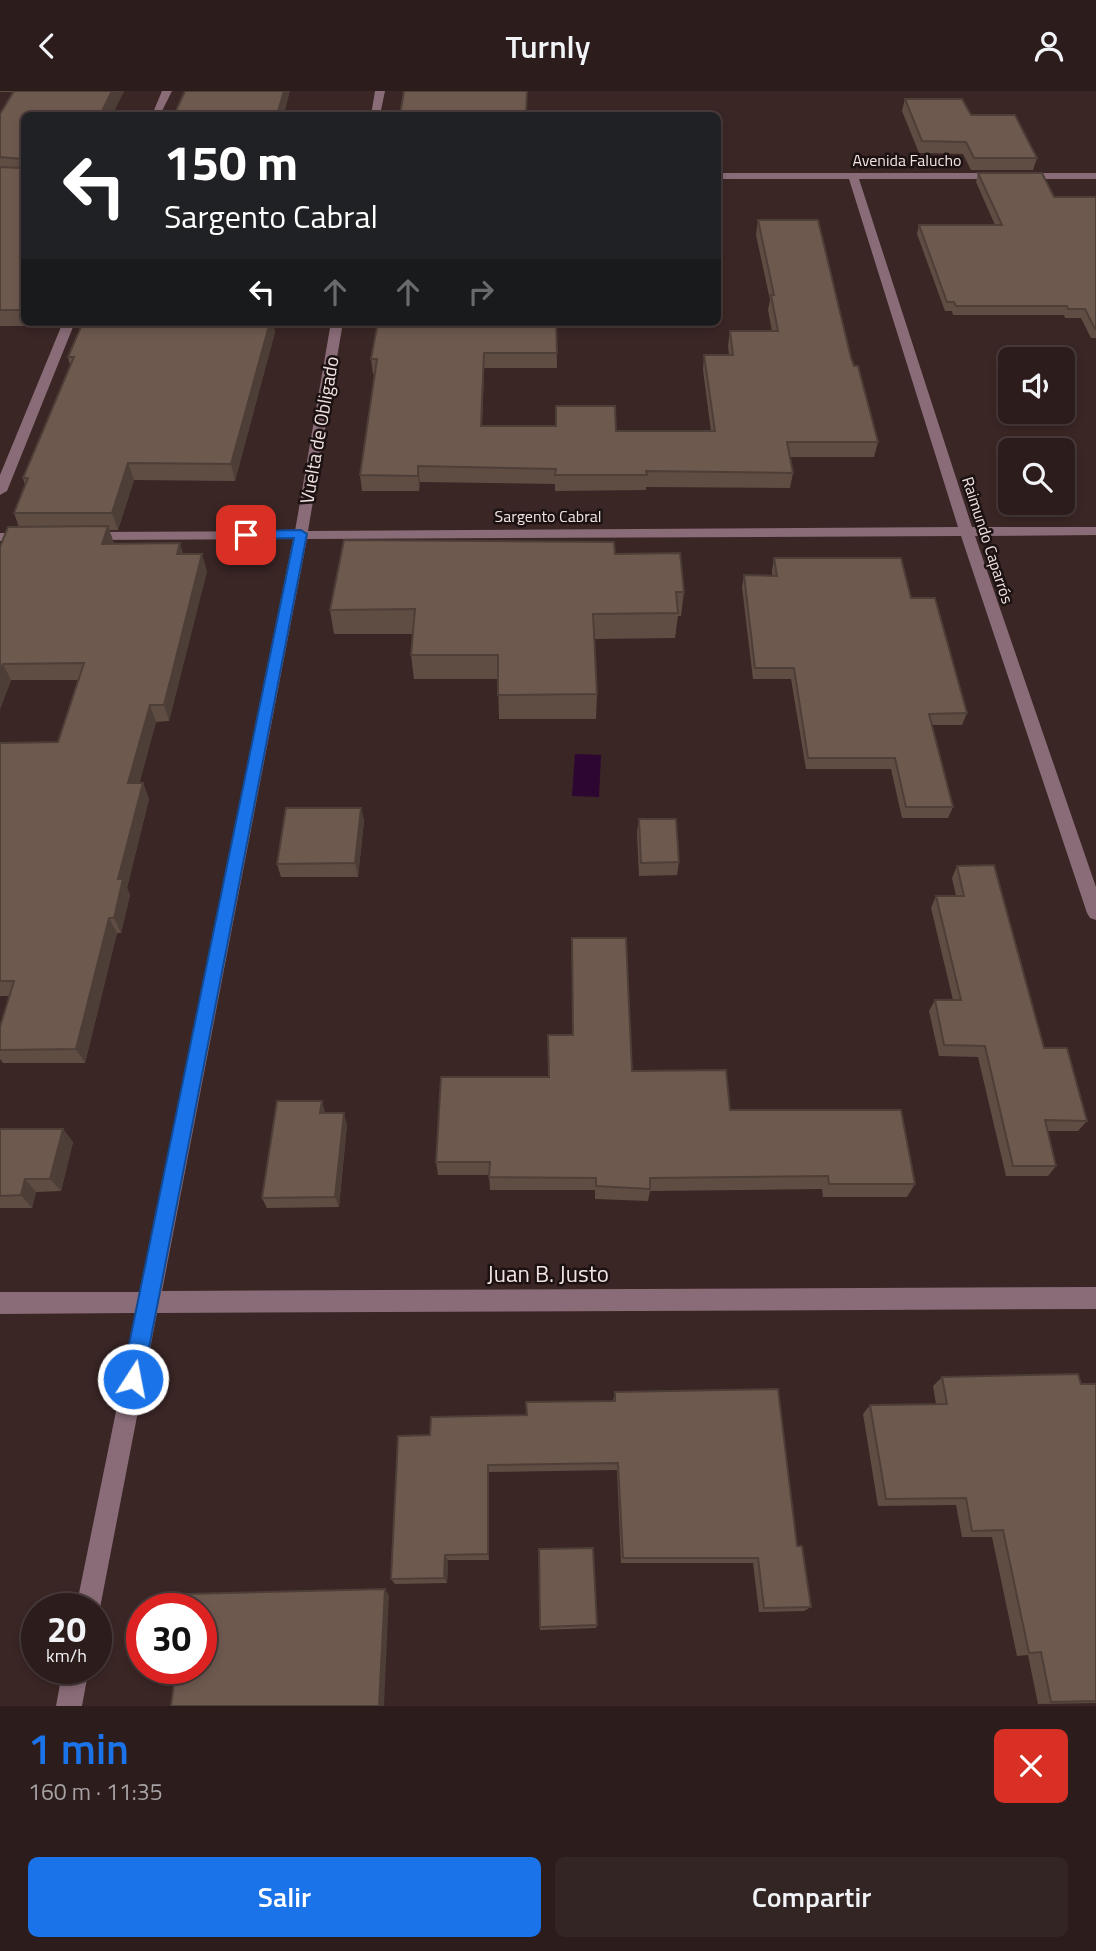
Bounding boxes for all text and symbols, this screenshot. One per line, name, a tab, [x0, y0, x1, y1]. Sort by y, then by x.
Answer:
text: Turnly	[506, 22, 590, 70]
icon: back	[28, 27, 66, 65]
icon: person	[1030, 27, 1068, 65]
text: 150 m	[164, 124, 298, 199]
icon: left	[49, 140, 140, 231]
street label: Avenida Falucho	[852, 148, 962, 172]
text: Sargento Cabral	[164, 192, 378, 240]
icon: left	[243, 273, 281, 311]
icon: ahead	[316, 273, 354, 311]
icon: ahead	[389, 273, 427, 311]
icon: right	[462, 273, 500, 311]
map controls	[998, 347, 1075, 515]
button: sound	[998, 347, 1075, 424]
street label: Vuelta de Obligado	[291, 354, 346, 506]
button: search	[998, 438, 1075, 515]
street label: Raimundo Caparrós	[956, 473, 1020, 607]
street label: Sargento Cabral	[495, 504, 601, 528]
pin	[216, 505, 276, 565]
icon: arrive	[227, 516, 265, 554]
street label: Juan B. Justo	[487, 1256, 609, 1291]
position arrow	[96, 1342, 170, 1416]
speed limit sign: 30	[126, 1593, 217, 1684]
text: 20	[47, 1602, 86, 1656]
text: km/h	[46, 1642, 87, 1669]
text: 1 min	[28, 1716, 129, 1780]
button: close	[994, 1729, 1068, 1803]
text: 160 m · 11:35	[28, 1774, 163, 1809]
button: Salir	[28, 1857, 541, 1937]
button: Compartir	[555, 1857, 1068, 1937]

